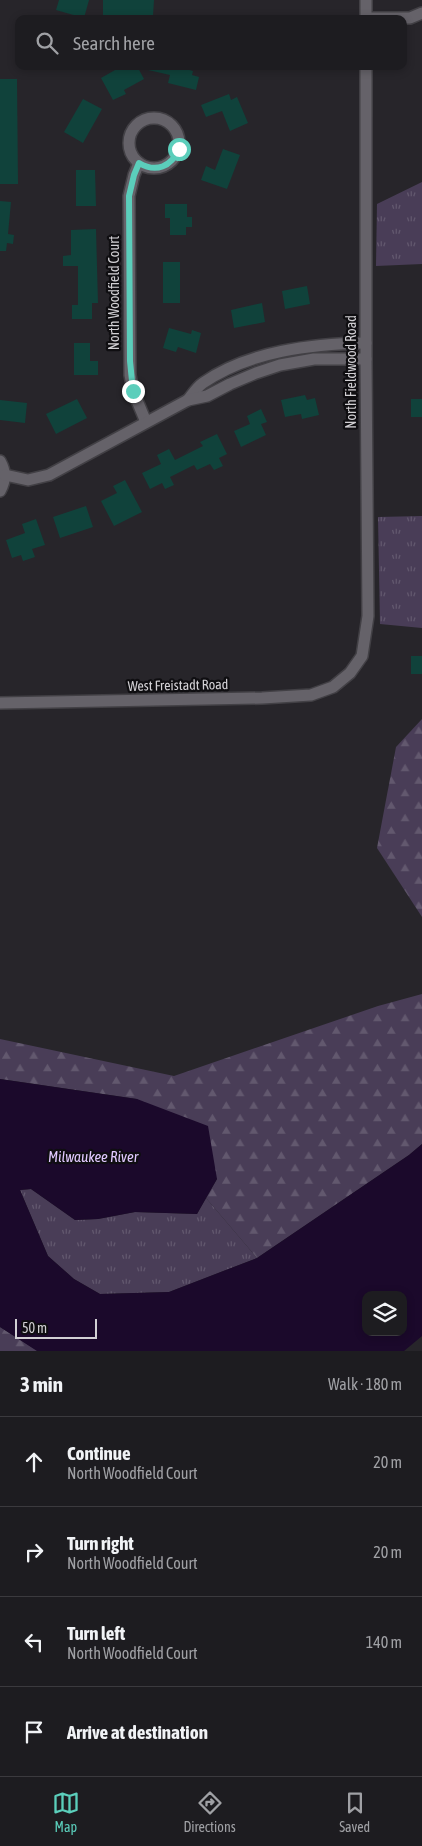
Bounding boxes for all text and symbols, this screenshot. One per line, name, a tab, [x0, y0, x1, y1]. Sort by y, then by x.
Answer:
search box	[15, 15, 407, 70]
icon: search	[33, 29, 61, 57]
text: Search here	[73, 32, 155, 54]
route start	[168, 138, 191, 161]
street label: North Woodfield Court	[106, 236, 122, 350]
street label: North Fieldwood Road	[343, 315, 359, 429]
route end	[122, 380, 145, 403]
street label: West Freistadt Road	[127, 676, 229, 694]
water label: Milwaukee River	[48, 1148, 139, 1165]
map controls	[362, 1291, 407, 1336]
button: layers	[362, 1291, 407, 1336]
scale bar	[15, 1316, 98, 1339]
text: 50 m	[22, 1320, 47, 1336]
text: 3 min	[20, 1372, 63, 1396]
text: Walk · 180 m	[328, 1375, 402, 1393]
text: Continue	[67, 1442, 131, 1464]
icon: ahead	[20, 1448, 48, 1476]
text: 20 m	[373, 1453, 402, 1471]
text: North Woodfield Court	[67, 1464, 198, 1482]
text: Turn right	[67, 1532, 134, 1554]
icon: right	[20, 1538, 48, 1566]
text: 20 m	[373, 1543, 402, 1561]
text: North Woodfield Court	[67, 1554, 198, 1572]
text: Turn left	[67, 1622, 125, 1644]
icon: left	[20, 1628, 48, 1656]
text: 140 m	[366, 1633, 402, 1651]
text: North Woodfield Court	[67, 1644, 198, 1662]
icon: arrive	[20, 1718, 48, 1746]
text: Arrive at destination	[67, 1721, 208, 1743]
tab: Map	[52, 1789, 80, 1835]
tab: Directions	[183, 1789, 236, 1835]
tab: Saved	[339, 1789, 370, 1835]

